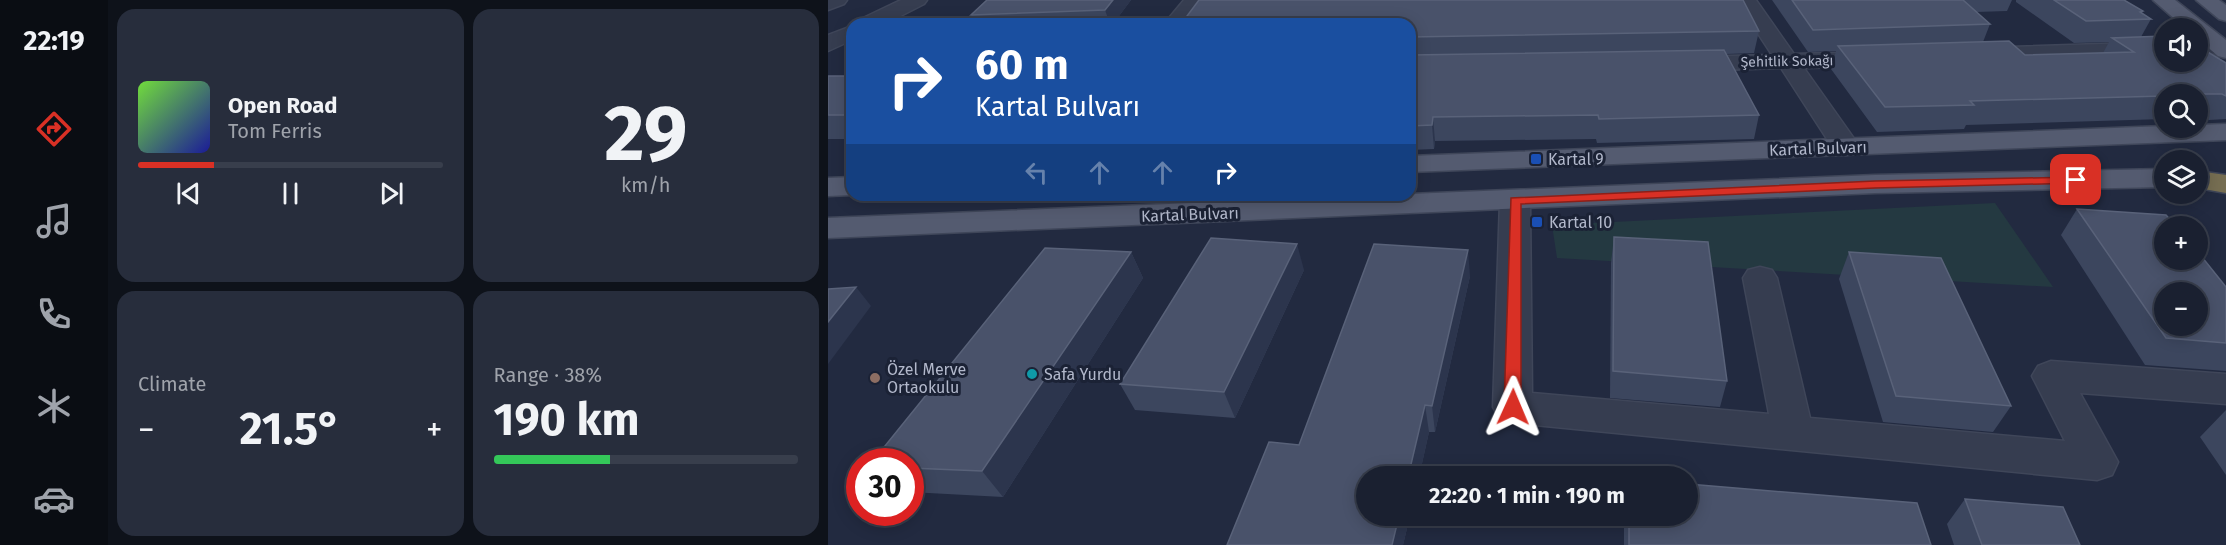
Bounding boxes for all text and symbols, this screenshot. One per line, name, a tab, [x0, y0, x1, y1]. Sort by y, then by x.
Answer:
map controls	[2154, 18, 2208, 336]
button: sound	[2154, 18, 2208, 72]
text: 22:19	[23, 25, 85, 57]
text: 60 m	[975, 40, 1069, 90]
icon: right	[876, 42, 954, 120]
street label: Şehitlik Sokağı	[1741, 52, 1834, 71]
button: search	[2154, 84, 2208, 138]
text: 29	[604, 87, 687, 181]
text: Kartal Bulvarı	[975, 91, 1140, 123]
text: Open Road	[228, 92, 338, 119]
icon: directions	[33, 108, 75, 150]
text: Tom Ferris	[228, 119, 322, 143]
street label: Kartal Bulvarı	[1769, 137, 1867, 160]
place label: Kartal 9	[1548, 150, 1604, 169]
button: layers	[2154, 150, 2208, 204]
marker: Kartal 9	[1529, 152, 1543, 166]
pin	[2050, 154, 2101, 205]
icon: left	[1020, 156, 1053, 189]
icon: ahead	[1083, 156, 1116, 189]
icon: ahead	[1146, 156, 1179, 189]
icon: right	[1209, 156, 1242, 189]
icon: arrive	[2059, 163, 2092, 196]
text: km/h	[621, 173, 671, 197]
icon: previous	[172, 177, 205, 210]
icon: pause	[274, 177, 307, 210]
icon: next	[375, 177, 408, 210]
icon: music	[33, 200, 75, 242]
street label: Kartal Bulvarı	[1141, 203, 1239, 226]
place label: Kartal 10	[1549, 213, 1612, 232]
marker: Kartal 10	[1530, 215, 1544, 229]
button: +	[2154, 216, 2208, 270]
button: −	[2154, 282, 2208, 336]
icon: phone	[33, 293, 75, 335]
place label: Özel Merve Ortaokulu	[887, 360, 966, 397]
text: Range · 38%	[494, 363, 602, 387]
place label: Safa Yurdu	[1044, 365, 1121, 384]
marker: Safa Yurdu	[1025, 367, 1039, 381]
marker: Özel Merve Ortaokulu	[868, 371, 882, 385]
text: Climate	[138, 372, 206, 396]
position arrow	[1481, 375, 1545, 439]
icon: climate	[33, 385, 75, 427]
text: 190 km	[494, 393, 639, 447]
text: 21.5°	[240, 402, 341, 456]
text: −	[138, 410, 155, 450]
text: +	[426, 410, 443, 450]
speed limit sign: 30	[846, 448, 924, 526]
icon: car	[33, 478, 75, 520]
text: 22:20 · 1 min · 190 m	[1429, 482, 1625, 509]

